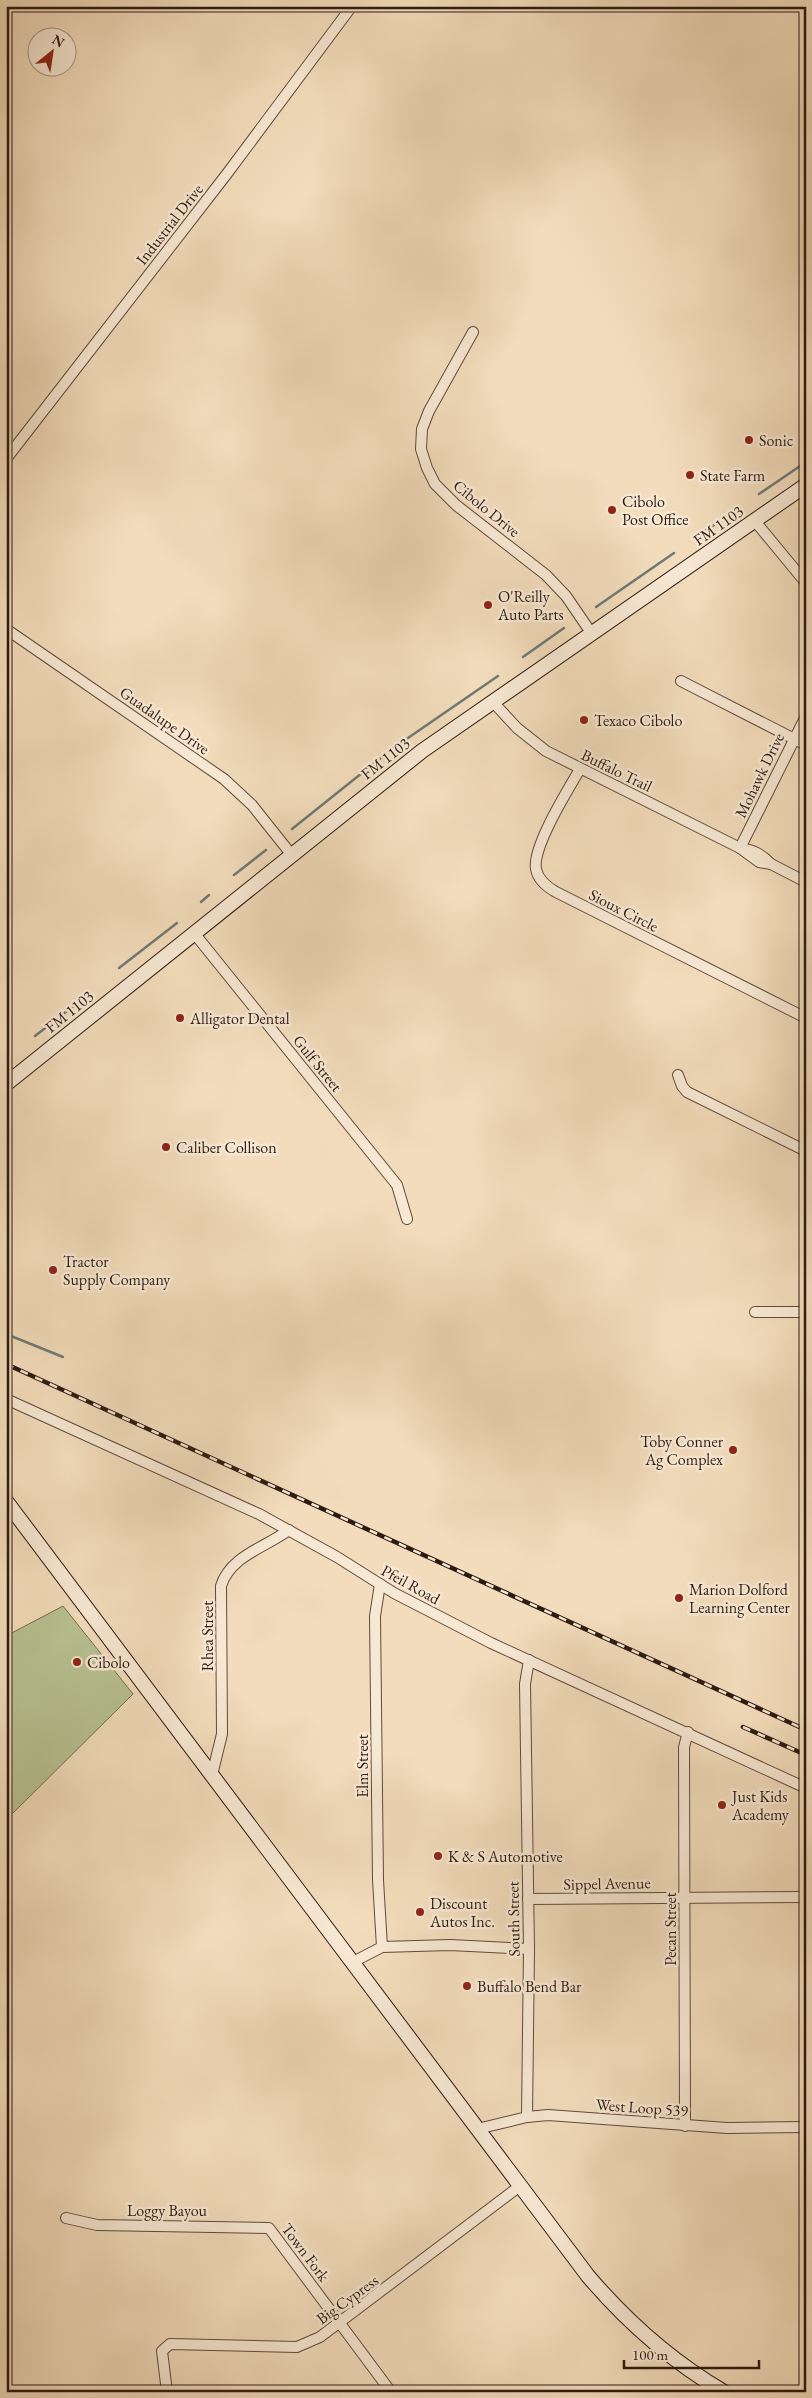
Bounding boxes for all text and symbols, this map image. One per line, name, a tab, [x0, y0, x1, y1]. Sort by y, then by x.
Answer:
north arrow	[28, 28, 78, 78]
text: N	[49, 30, 68, 52]
street label: Industrial Drive	[131, 179, 208, 269]
place label: Sonic	[759, 430, 793, 451]
marker: Sonic	[743, 434, 755, 446]
place label: State Farm	[700, 465, 766, 486]
marker: State Farm	[684, 469, 696, 481]
street label: Cibolo Drive	[449, 475, 525, 542]
place label: Cibolo Post Office	[622, 491, 688, 530]
street label: FM 1103	[689, 500, 748, 550]
marker: Cibolo Post Office	[606, 504, 618, 516]
place label: O'Reilly Auto Parts	[497, 586, 564, 625]
marker: O'Reilly Auto Parts	[482, 599, 494, 611]
street label: Guadalupe Drive	[116, 682, 214, 759]
place label: Texaco Cibolo	[594, 710, 682, 731]
marker: Texaco Cibolo	[578, 714, 590, 726]
street label: Mohawk Drive	[730, 729, 789, 821]
street label: FM 1103	[357, 733, 414, 784]
street label: Buffalo Trail	[578, 744, 656, 797]
street label: Sioux Circle	[586, 884, 662, 937]
street label: FM 1103	[41, 985, 98, 1037]
place label: Alligator Dental	[189, 1008, 290, 1029]
marker: Alligator Dental	[174, 1012, 186, 1024]
street label: Gulf Street	[288, 1031, 347, 1096]
place label: Caliber Collison	[176, 1137, 277, 1158]
marker: Caliber Collison	[160, 1141, 172, 1153]
place label: Tractor Supply Company	[63, 1251, 171, 1290]
marker: Tractor Supply Company	[47, 1264, 59, 1276]
place label: Toby Conner Ag Complex	[640, 1431, 724, 1470]
marker: Toby Conner Ag Complex	[727, 1444, 739, 1456]
street label: Pfeil Road	[378, 1560, 445, 1610]
place label: Marion Dolford Learning Center	[689, 1579, 791, 1618]
marker: Marion Dolford Learning Center	[673, 1592, 685, 1604]
street label: Rhea Street	[197, 1601, 218, 1671]
place label: Cibolo	[87, 1652, 130, 1673]
marker: Cibolo	[71, 1656, 83, 1668]
street label: Elm Street	[352, 1734, 373, 1798]
place label: Just Kids Academy	[730, 1786, 790, 1825]
marker: Just Kids Academy	[716, 1799, 728, 1811]
place label: K & S Automotive	[448, 1846, 563, 1867]
marker: K & S Automotive	[432, 1850, 444, 1862]
street label: Sippel Avenue	[563, 1872, 651, 1895]
street label: South Street	[502, 1881, 525, 1957]
street label: Pecan Street	[660, 1892, 681, 1966]
place label: Discount Autos Inc.	[429, 1893, 495, 1932]
marker: Discount Autos Inc.	[414, 1906, 426, 1918]
place label: Buffalo Bend Bar	[477, 1976, 582, 1997]
marker: Buffalo Bend Bar	[461, 1980, 473, 1992]
street label: West Loop 539	[595, 2094, 689, 2121]
street label: Loggy Bayou	[127, 2200, 208, 2221]
street label: Town Fork	[277, 2219, 335, 2286]
street label: Big Cypress	[312, 2270, 383, 2329]
scale bar	[624, 2338, 760, 2370]
text: 100 m	[632, 2345, 669, 2364]

